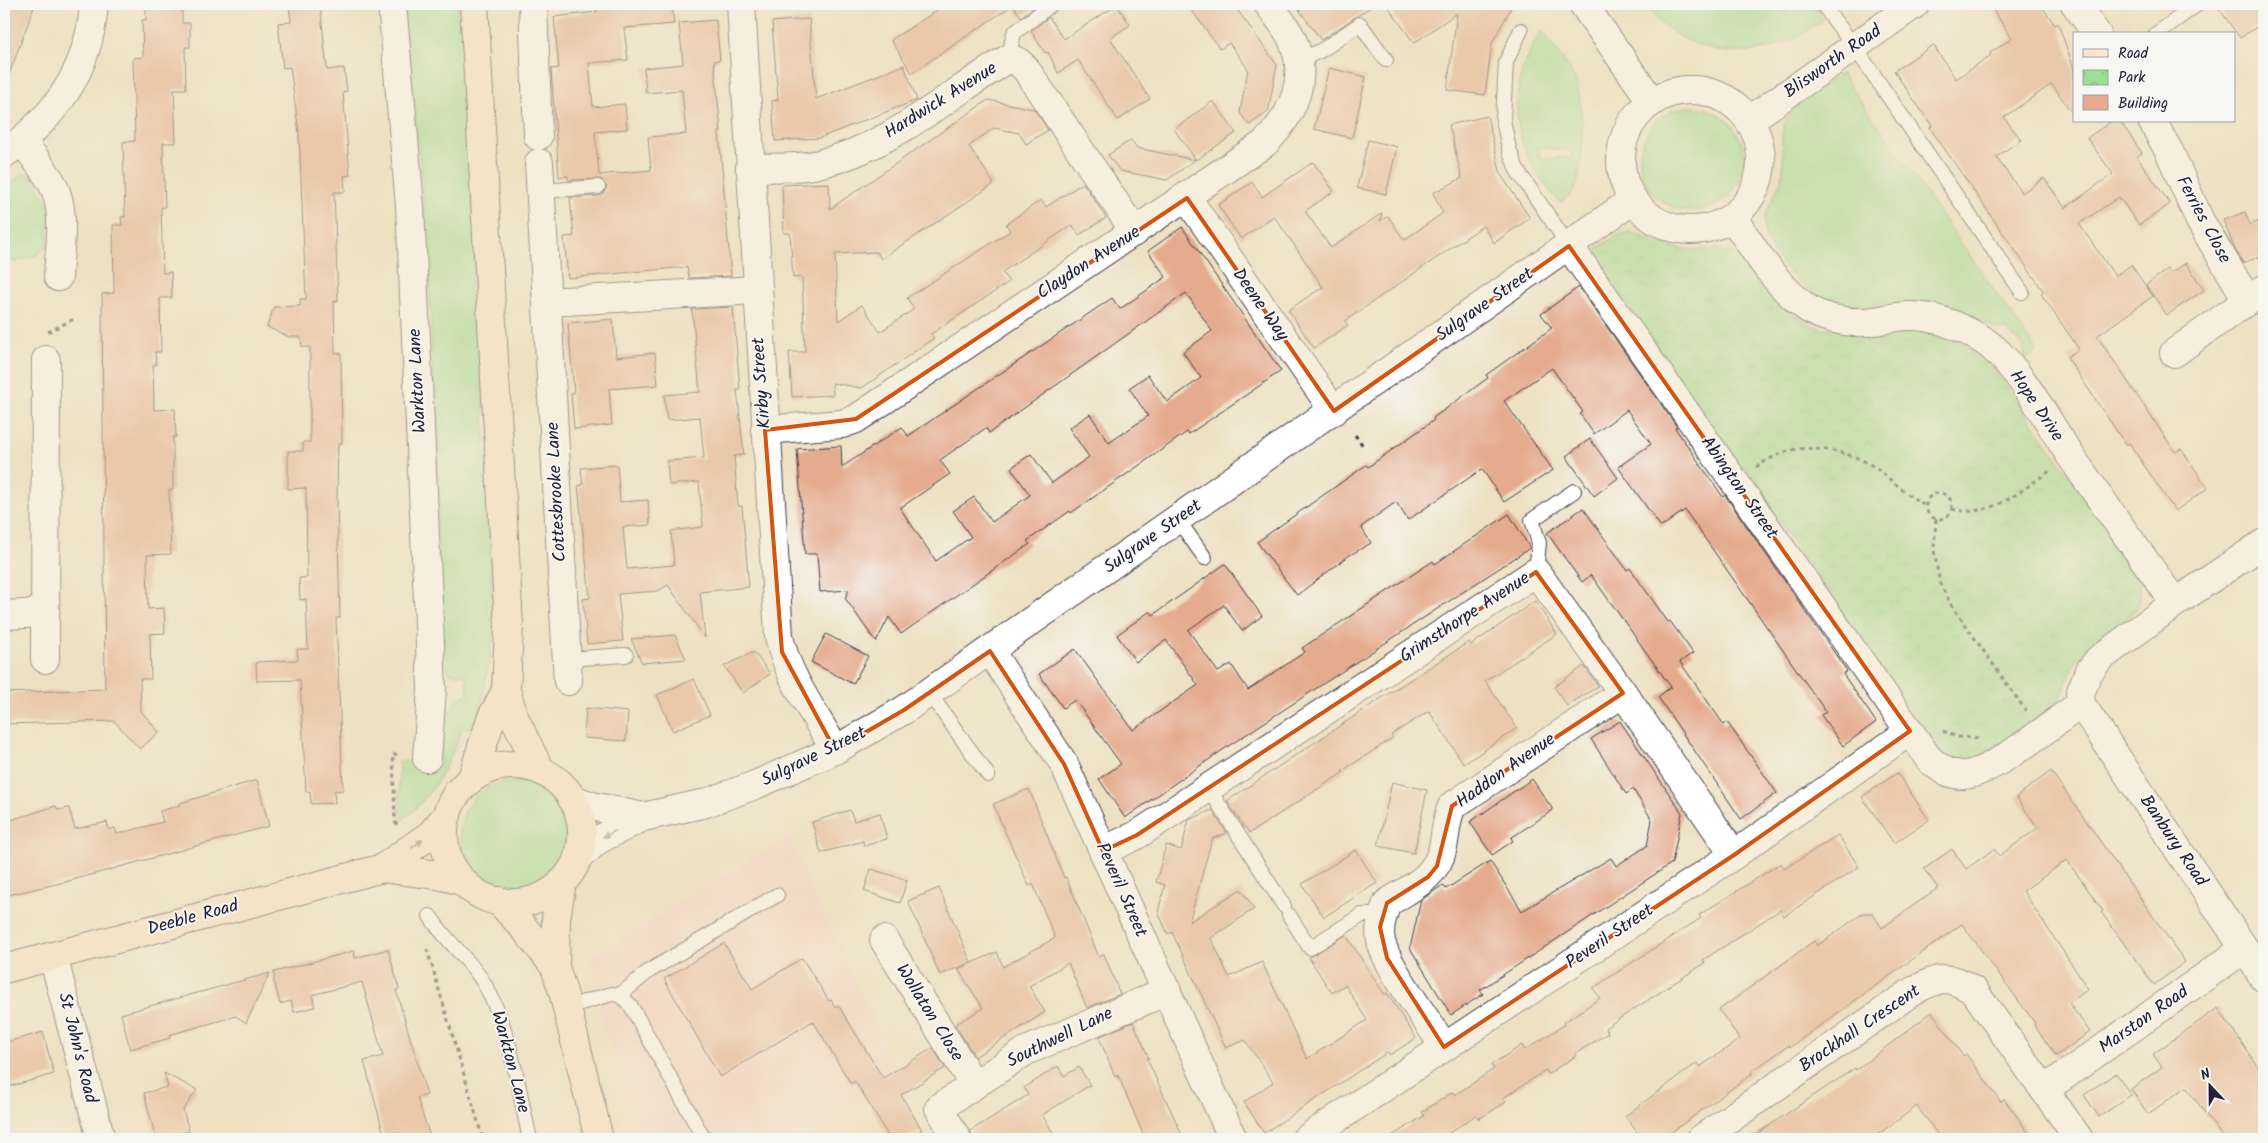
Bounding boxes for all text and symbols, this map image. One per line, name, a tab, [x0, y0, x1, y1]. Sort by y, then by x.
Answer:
street label: Blisworth Road	[1778, 17, 1889, 107]
legend	[2073, 32, 2236, 122]
text: Road	[2118, 42, 2149, 66]
street label: Hardwick Avenue	[879, 55, 1003, 147]
text: Park	[2118, 66, 2146, 90]
text: Building	[2118, 92, 2168, 116]
street label: Ferries Close	[2168, 171, 2238, 269]
street label: Claydon Avenue	[1031, 218, 1147, 308]
street label: Sulgrave Street	[1430, 260, 1541, 350]
street label: Deene Way	[1224, 262, 1296, 348]
street label: Warkton Lane	[401, 328, 435, 434]
street label: Kirby Street	[744, 335, 780, 430]
street label: Hope Drive	[2001, 364, 2071, 448]
street label: Cottesbrooke Lane	[539, 421, 575, 563]
street label: Abington Street	[1693, 430, 1786, 546]
street label: Sulgrave Street	[1098, 492, 1209, 582]
street label: Grimsthorpe Avenue	[1394, 565, 1536, 671]
street label: Sulgrave Street	[756, 718, 873, 795]
street label: Haddon Avenue	[1450, 726, 1562, 816]
street label: Banbury Road	[2132, 789, 2215, 894]
one-way arrow	[602, 830, 616, 838]
street label: Peveril Street	[1087, 838, 1155, 943]
one-way arrow	[410, 839, 424, 849]
street label: Deeble Road	[144, 892, 243, 944]
street label: Peveril Street	[1560, 896, 1661, 977]
street label: Wollaton Close	[887, 958, 971, 1068]
street label: Brockhall Crescent	[1793, 977, 1928, 1081]
street label: Marston Road	[2093, 978, 2196, 1062]
street label: St John's Road	[49, 990, 105, 1107]
street label: Southwell Lane	[1002, 1000, 1118, 1076]
street label: Warkton Lane	[482, 1008, 538, 1116]
north arrow	[2186, 1060, 2236, 1110]
text: N	[2197, 1063, 2214, 1087]

